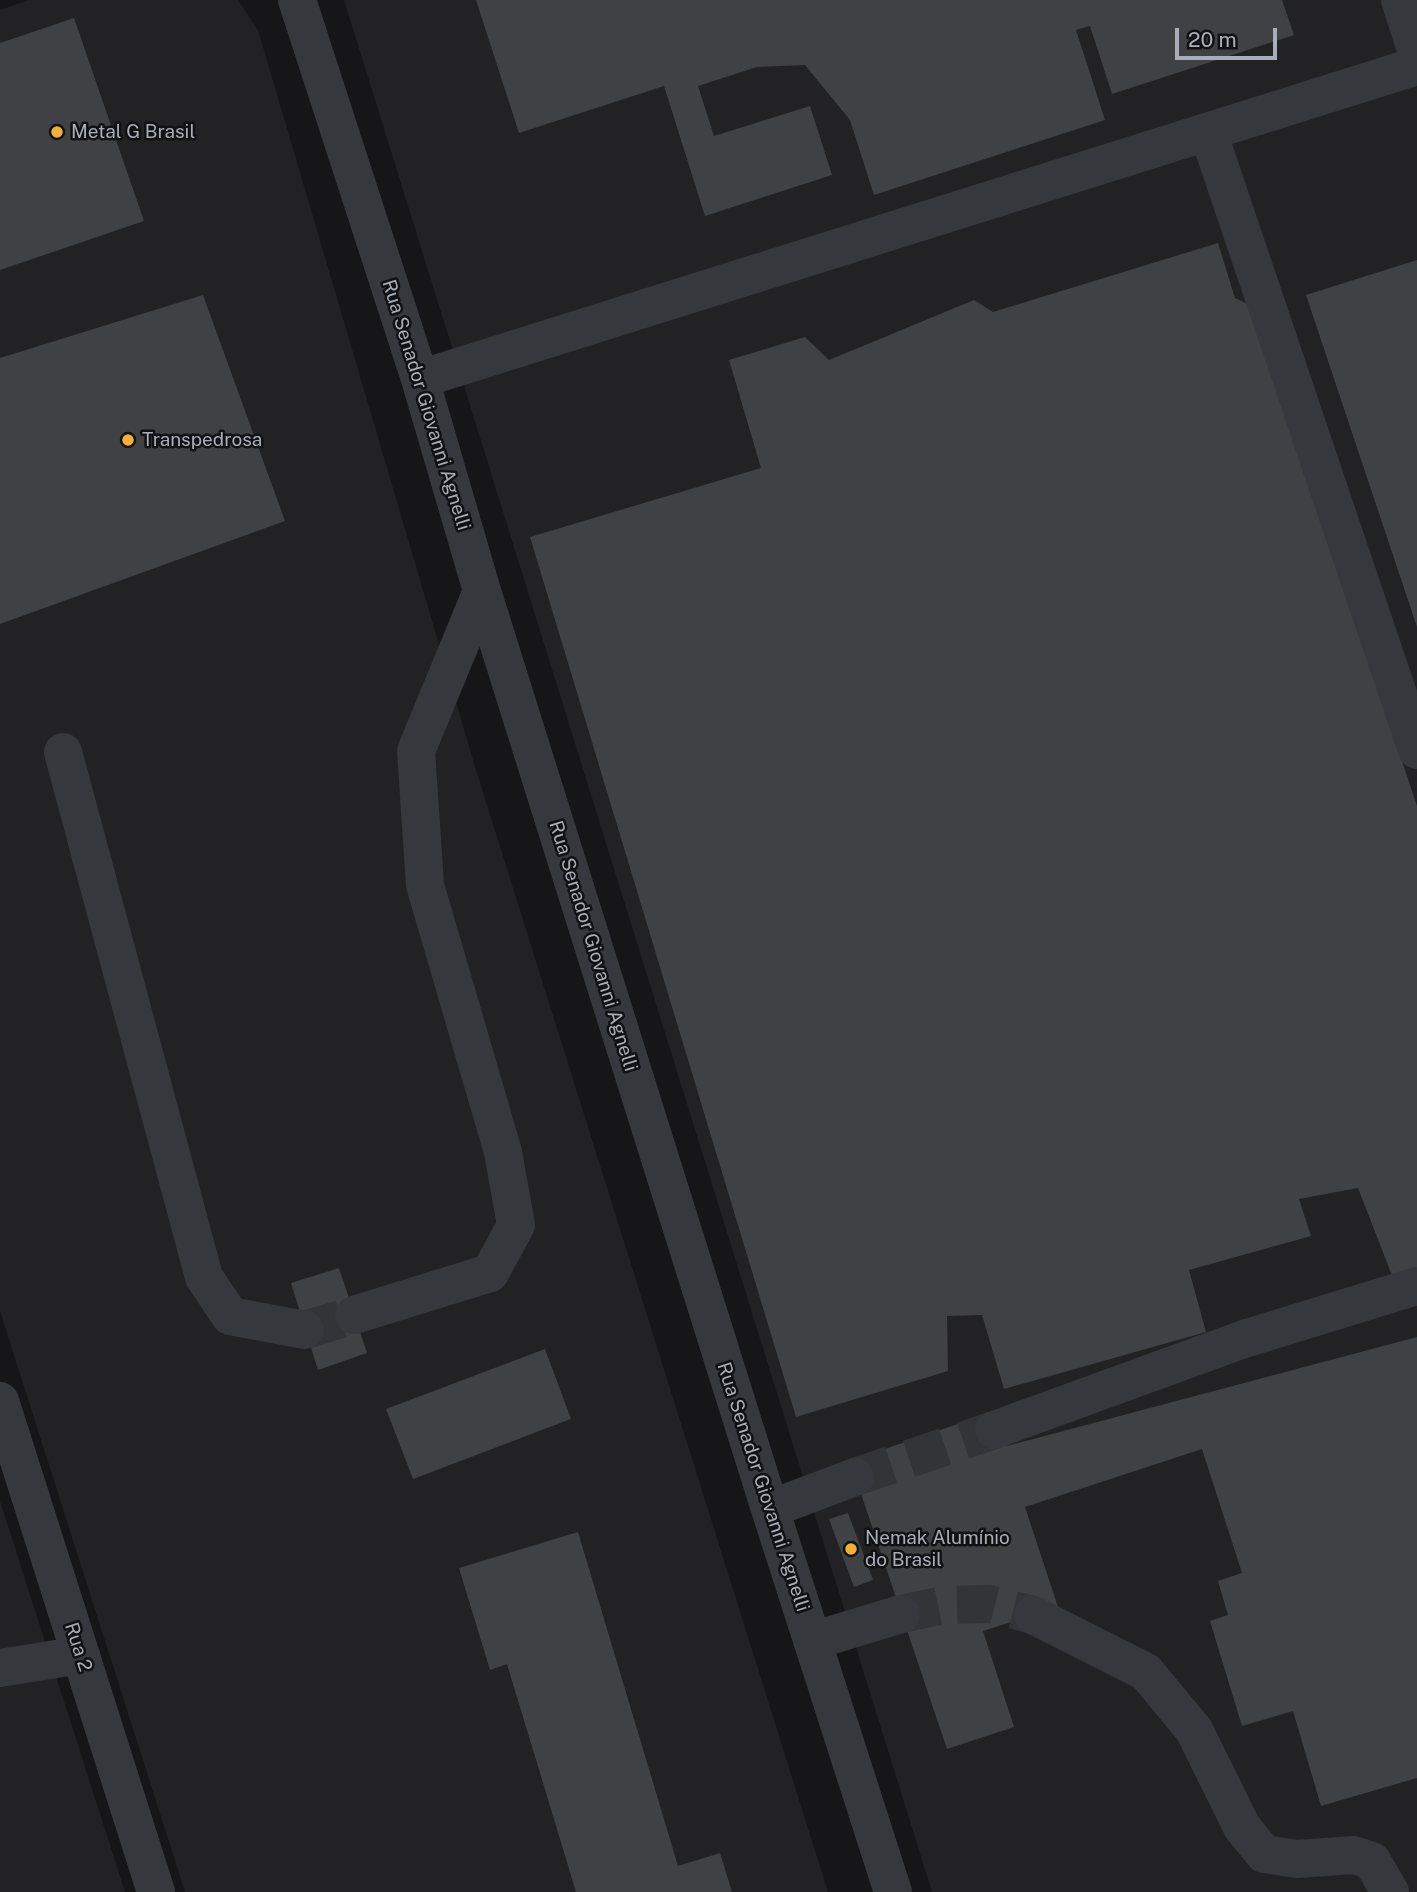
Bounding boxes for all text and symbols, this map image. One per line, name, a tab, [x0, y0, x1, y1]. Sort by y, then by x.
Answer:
scale bar	[1179, 14, 1280, 58]
text: 20 m	[1188, 27, 1237, 52]
place label: Metal G Brasil	[71, 121, 195, 143]
marker: Metal G Brasil	[49, 124, 65, 140]
street label: Rua Senador Giovanni Agnelli	[377, 277, 475, 533]
place label: Transpedrosa	[142, 429, 262, 451]
marker: Transpedrosa	[120, 432, 136, 448]
street label: Rua Senador Giovanni Agnelli	[544, 818, 642, 1074]
street label: Rua Senador Giovanni Agnelli	[712, 1359, 814, 1615]
place label: Nemak Alumínio do Brasil	[865, 1527, 1010, 1571]
marker: Nemak Alumínio do Brasil	[843, 1541, 859, 1557]
street label: Rua 2	[59, 1620, 97, 1674]

